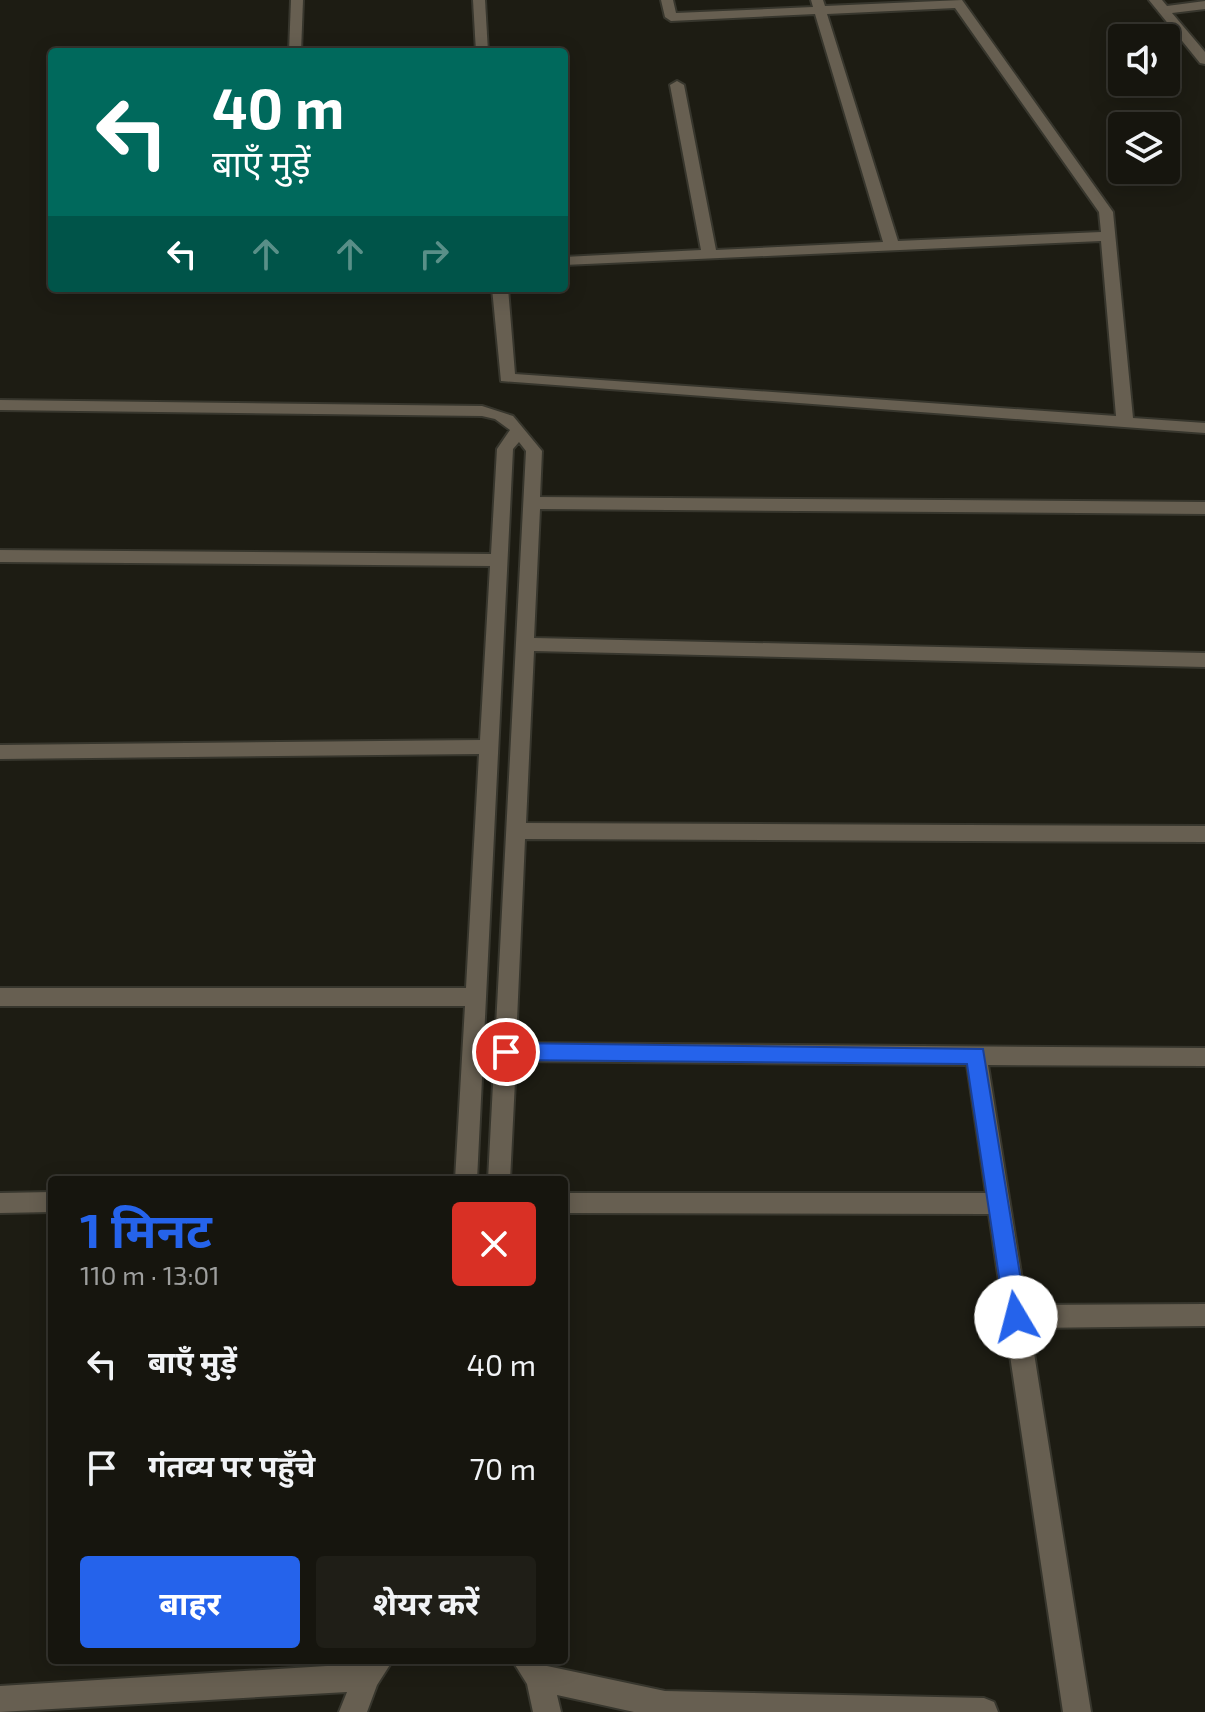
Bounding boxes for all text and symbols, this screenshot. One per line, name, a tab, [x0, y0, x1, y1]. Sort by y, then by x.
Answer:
map controls	[1108, 24, 1180, 184]
button: sound	[1108, 24, 1180, 96]
text: 40 m	[212, 73, 344, 140]
icon: left	[80, 80, 184, 184]
button: layers	[1108, 112, 1180, 184]
text: बाएँ मुड़ें	[212, 141, 311, 184]
icon: left	[160, 232, 204, 276]
icon: ahead	[244, 232, 288, 276]
icon: ahead	[328, 232, 372, 276]
icon: right	[412, 232, 456, 276]
pin	[472, 1018, 540, 1086]
icon: arrive	[484, 1030, 528, 1074]
text: 1 मिनट	[80, 1200, 212, 1258]
button: close	[452, 1202, 536, 1286]
text: 110 m · 13:01	[80, 1259, 220, 1290]
position arrow	[974, 1275, 1058, 1359]
icon: left	[80, 1342, 124, 1386]
text: बाएँ मुड़ें	[148, 1343, 237, 1379]
text: 40 m	[466, 1346, 536, 1382]
icon: arrive	[80, 1446, 124, 1490]
text: गंतव्य पर पहुँचे	[148, 1447, 315, 1483]
text: 70 m	[470, 1450, 536, 1486]
button: बाहर	[80, 1556, 300, 1648]
button: शेयर करें	[316, 1556, 536, 1648]

